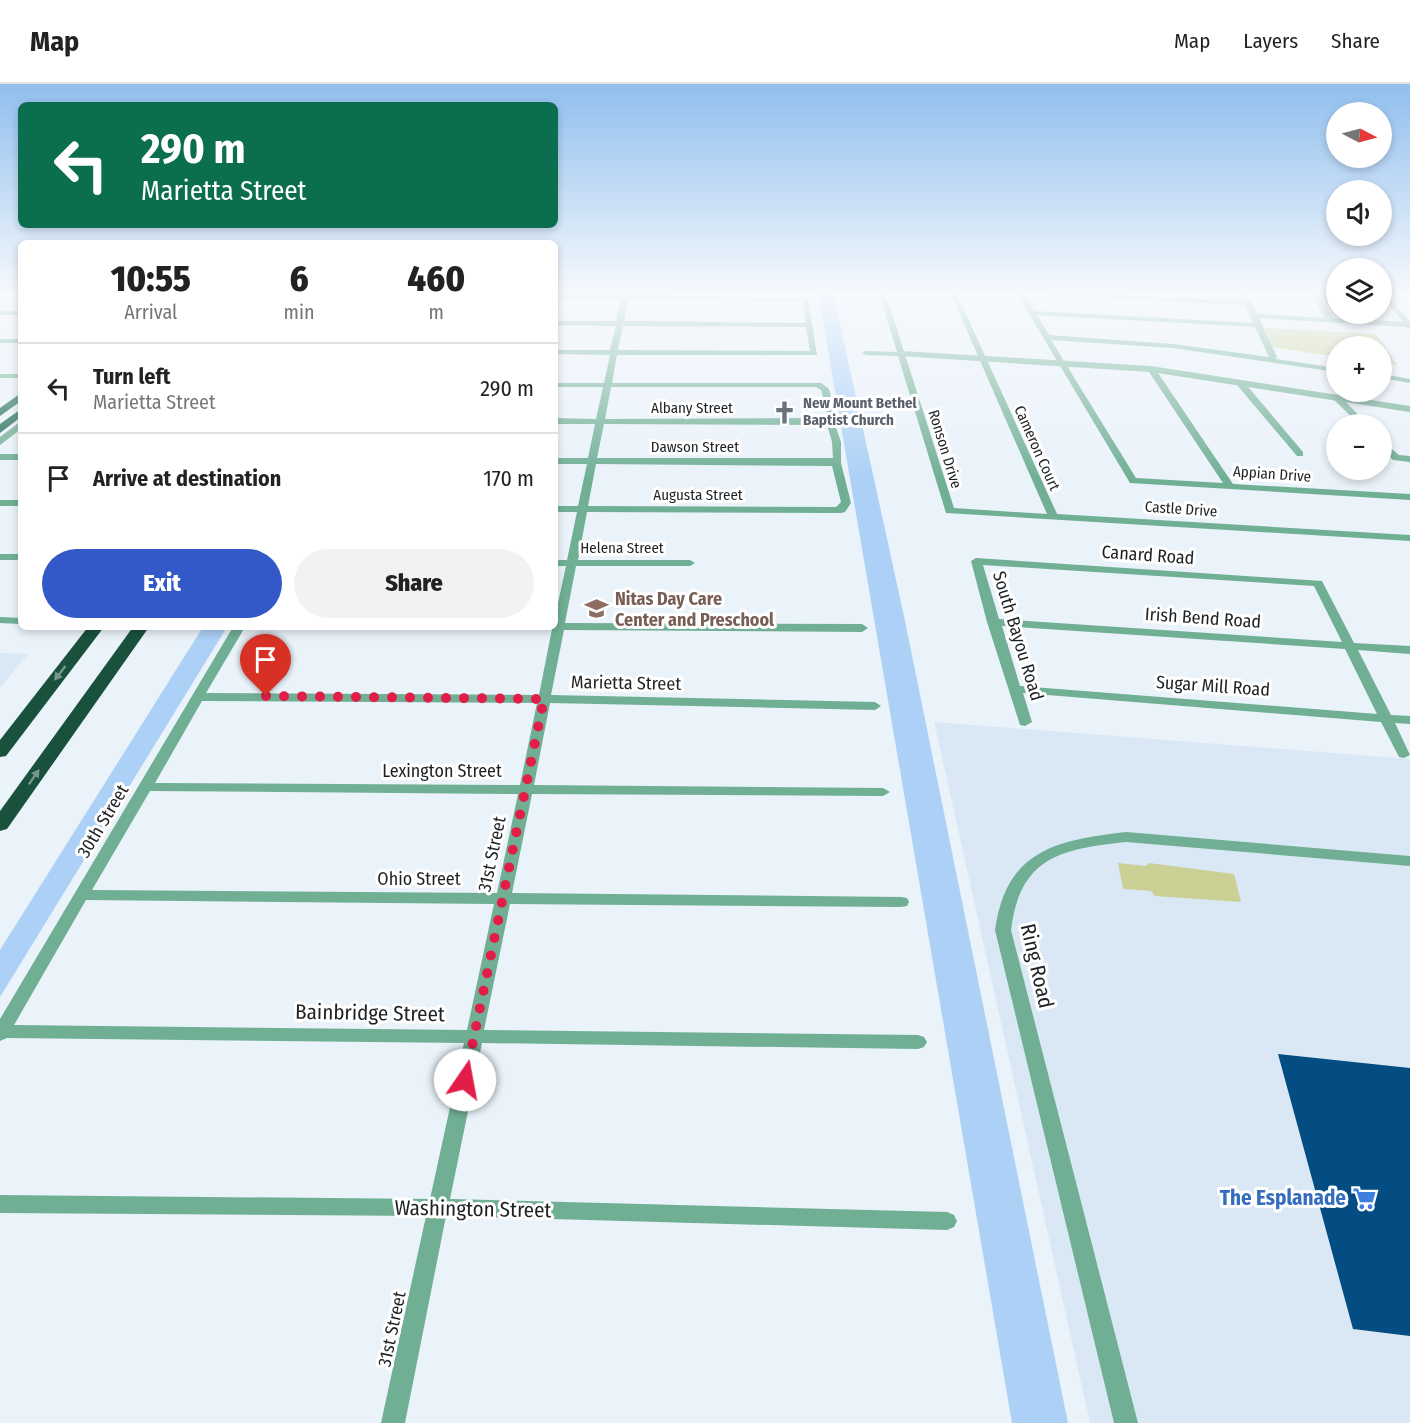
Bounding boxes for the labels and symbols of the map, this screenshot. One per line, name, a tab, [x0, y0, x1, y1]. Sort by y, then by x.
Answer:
north arrow	[1326, 102, 1392, 168]
place label: New Mount Bethel Baptist Church	[803, 394, 918, 429]
street label: Albany Street	[651, 399, 733, 417]
church icon: New Mount Bethel Baptist Church	[772, 399, 798, 425]
street label: Cameron Court	[1010, 403, 1064, 493]
street label: Ronson Drive	[925, 408, 965, 490]
street label: Dawson Street	[651, 438, 739, 456]
street label: Appian Drive	[1232, 462, 1312, 486]
street label: Augusta Street	[653, 486, 743, 504]
street label: Castle Drive	[1144, 497, 1218, 521]
street label: Helena Street	[580, 539, 664, 557]
street label: Canard Road	[1101, 541, 1195, 569]
street label: South Bayou Road	[988, 569, 1048, 703]
place label: Nitas Day Care Center and Preschool	[615, 588, 774, 631]
school or university icon: Nitas Day Care Center and Preschool	[584, 596, 610, 622]
street label: Irish Bend Road	[1144, 603, 1262, 633]
pin	[240, 634, 291, 696]
one-way arrow	[55, 666, 67, 681]
street label: Marietta Street	[571, 671, 681, 695]
street label: Sugar Mill Road	[1155, 671, 1271, 701]
street label: Lexington Street	[382, 760, 502, 782]
one-way arrow	[28, 770, 40, 786]
street label: 30th Street	[73, 780, 133, 862]
street label: 31st Street	[473, 814, 511, 894]
street label: Ohio Street	[377, 868, 461, 890]
street label: Ring Road	[1015, 921, 1059, 1011]
street label: Bainbridge Street	[295, 999, 445, 1027]
position arrow	[433, 1048, 497, 1112]
place label: The Esplanade	[1220, 1185, 1346, 1211]
supermarket icon: The Esplanade	[1351, 1185, 1377, 1211]
street label: Washington Street	[394, 1195, 552, 1223]
street label: 31st Street	[373, 1289, 411, 1369]

